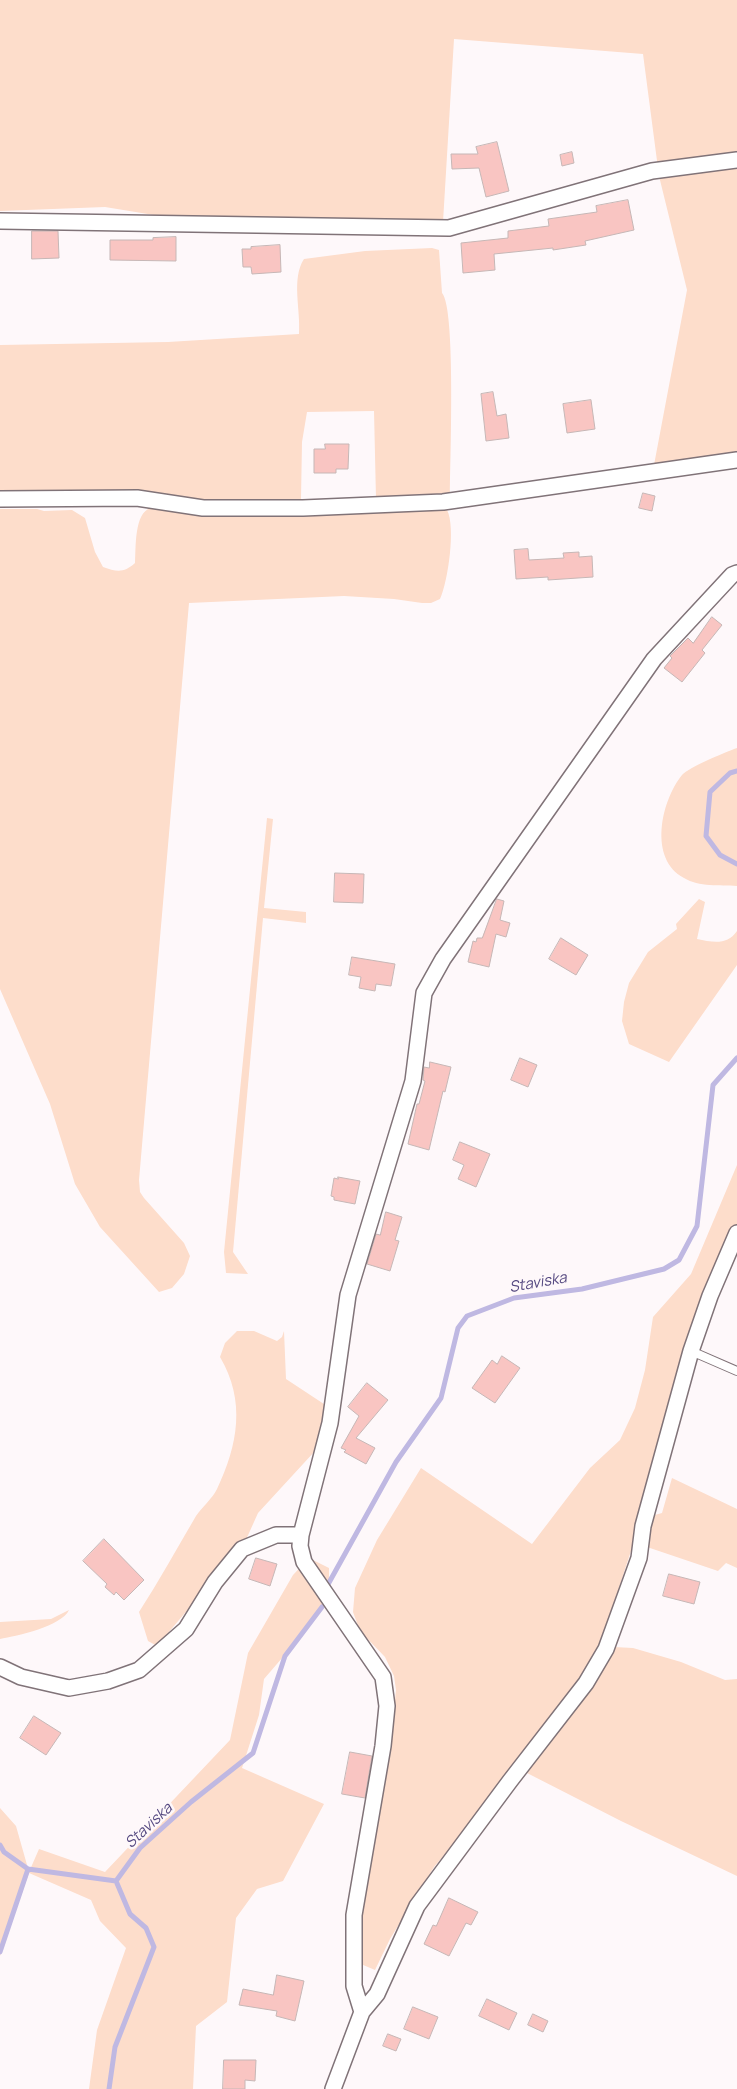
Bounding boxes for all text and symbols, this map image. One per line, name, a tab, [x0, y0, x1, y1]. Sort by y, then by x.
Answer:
water label: Staviska	[508, 1269, 568, 1297]
water label: Staviska	[122, 1800, 176, 1852]

